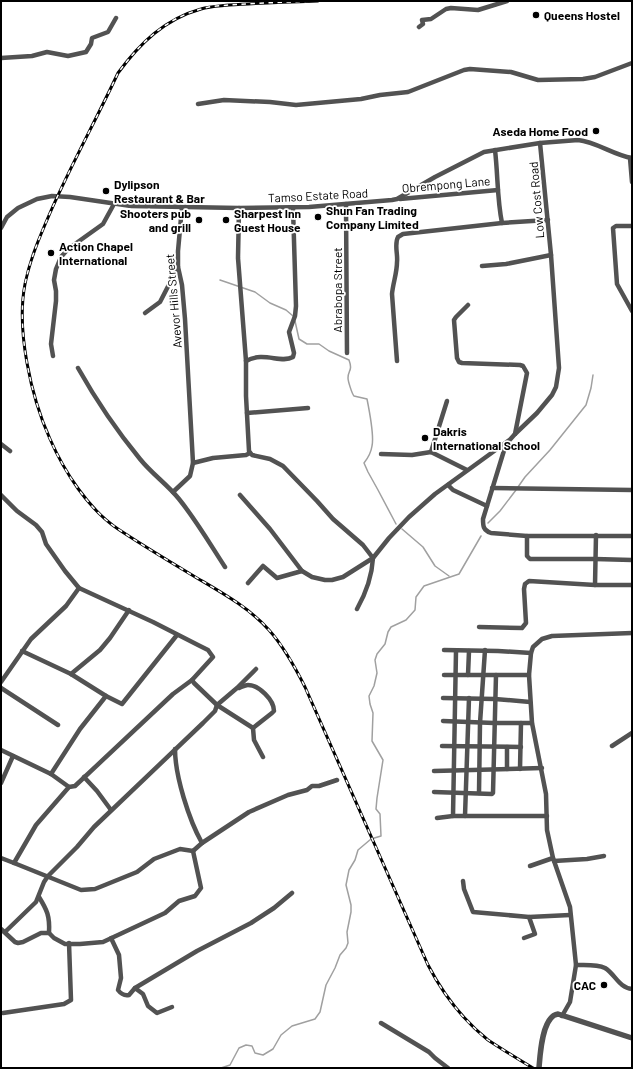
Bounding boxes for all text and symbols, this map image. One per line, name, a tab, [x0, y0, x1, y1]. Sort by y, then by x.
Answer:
place label: Queens Hostel	[544, 8, 620, 22]
marker: Queens Hostel	[531, 10, 541, 20]
place label: Aseda Home Food	[493, 124, 588, 138]
marker: Aseda Home Food	[591, 126, 601, 136]
street label: Low Cost Road	[526, 161, 546, 239]
street label: Obrempong Lane	[401, 173, 491, 195]
place label: Dylipson Restaurant & Bar	[114, 177, 205, 205]
street label: Tamso Estate Road	[267, 185, 369, 205]
marker: Dylipson Restaurant & Bar	[101, 186, 111, 196]
place label: Shun Fan Trading Company Limited	[326, 203, 419, 231]
place label: Shooters pub and grill	[120, 206, 191, 234]
place label: Sharpest Inn Guest House	[234, 206, 301, 234]
marker: Shun Fan Trading Company Limited	[313, 212, 323, 222]
marker: Shooters pub and grill	[194, 215, 204, 225]
marker: Sharpest Inn Guest House	[221, 215, 231, 225]
place label: Action Chapel International	[59, 239, 133, 267]
street label: Abrabopa Street	[330, 247, 344, 333]
marker: Action Chapel International	[46, 248, 56, 258]
street label: Avevor Hills Street	[162, 253, 184, 349]
place label: Dakris International School	[433, 424, 540, 452]
marker: Dakris International School	[420, 433, 430, 443]
place label: CAC	[574, 978, 596, 992]
marker: CAC	[599, 980, 609, 990]

